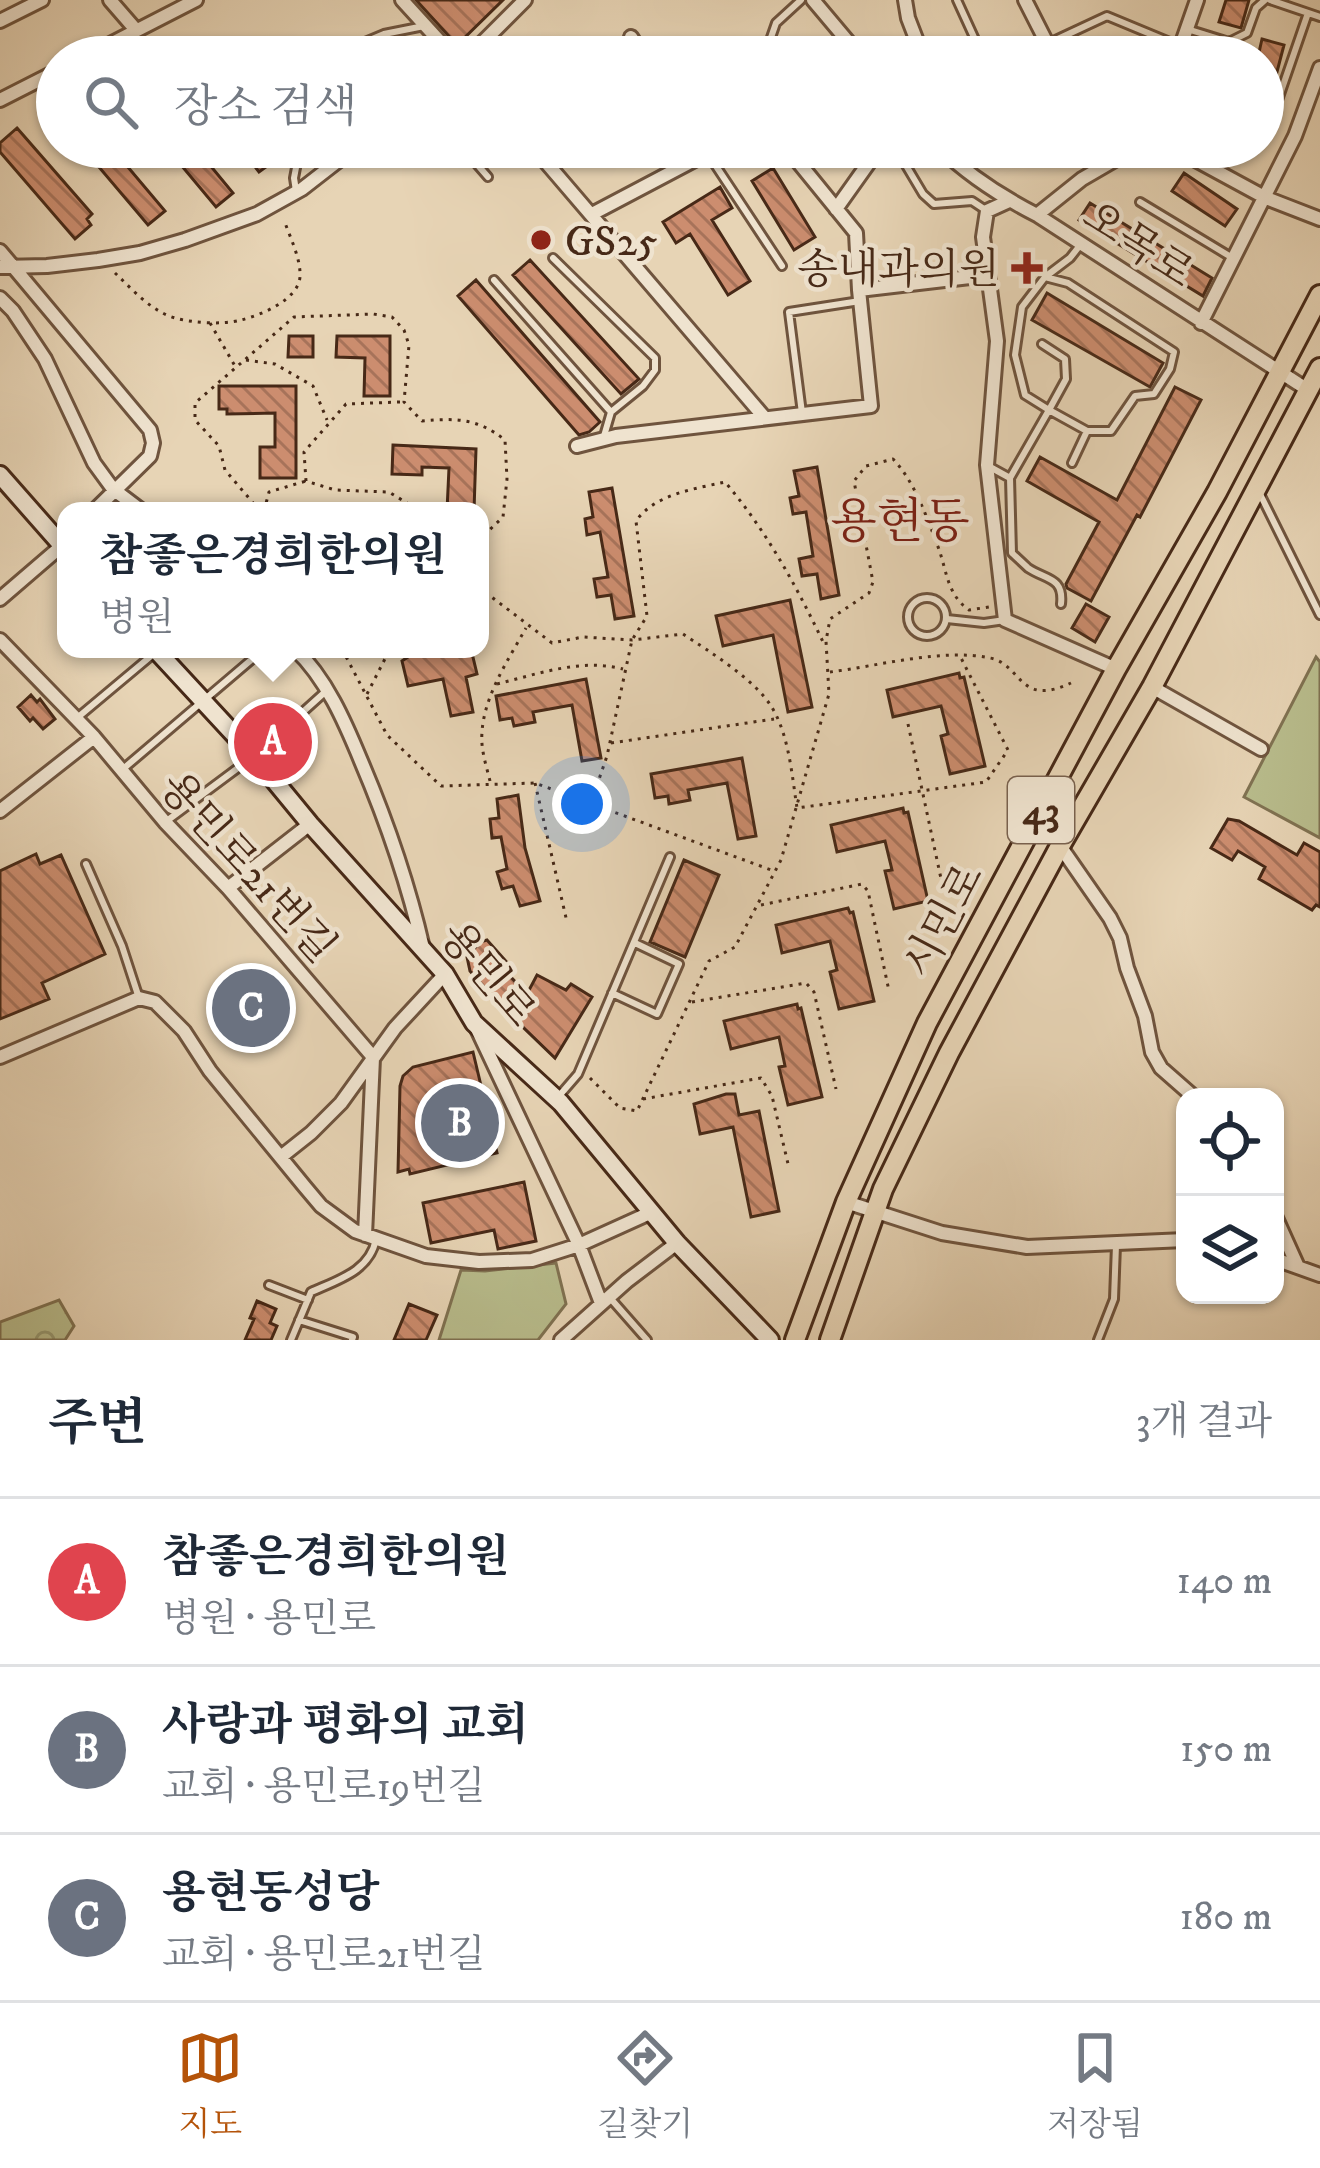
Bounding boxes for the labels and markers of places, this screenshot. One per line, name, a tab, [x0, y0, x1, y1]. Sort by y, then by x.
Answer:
place label: GS25	[565, 217, 658, 269]
marker: GS25	[528, 227, 554, 253]
place label: 송내과의원	[797, 245, 1000, 297]
marker: 송내과의원	[1011, 252, 1043, 284]
pin: A	[234, 697, 312, 787]
pin: C	[212, 963, 290, 1053]
pin: B	[421, 1078, 499, 1168]

